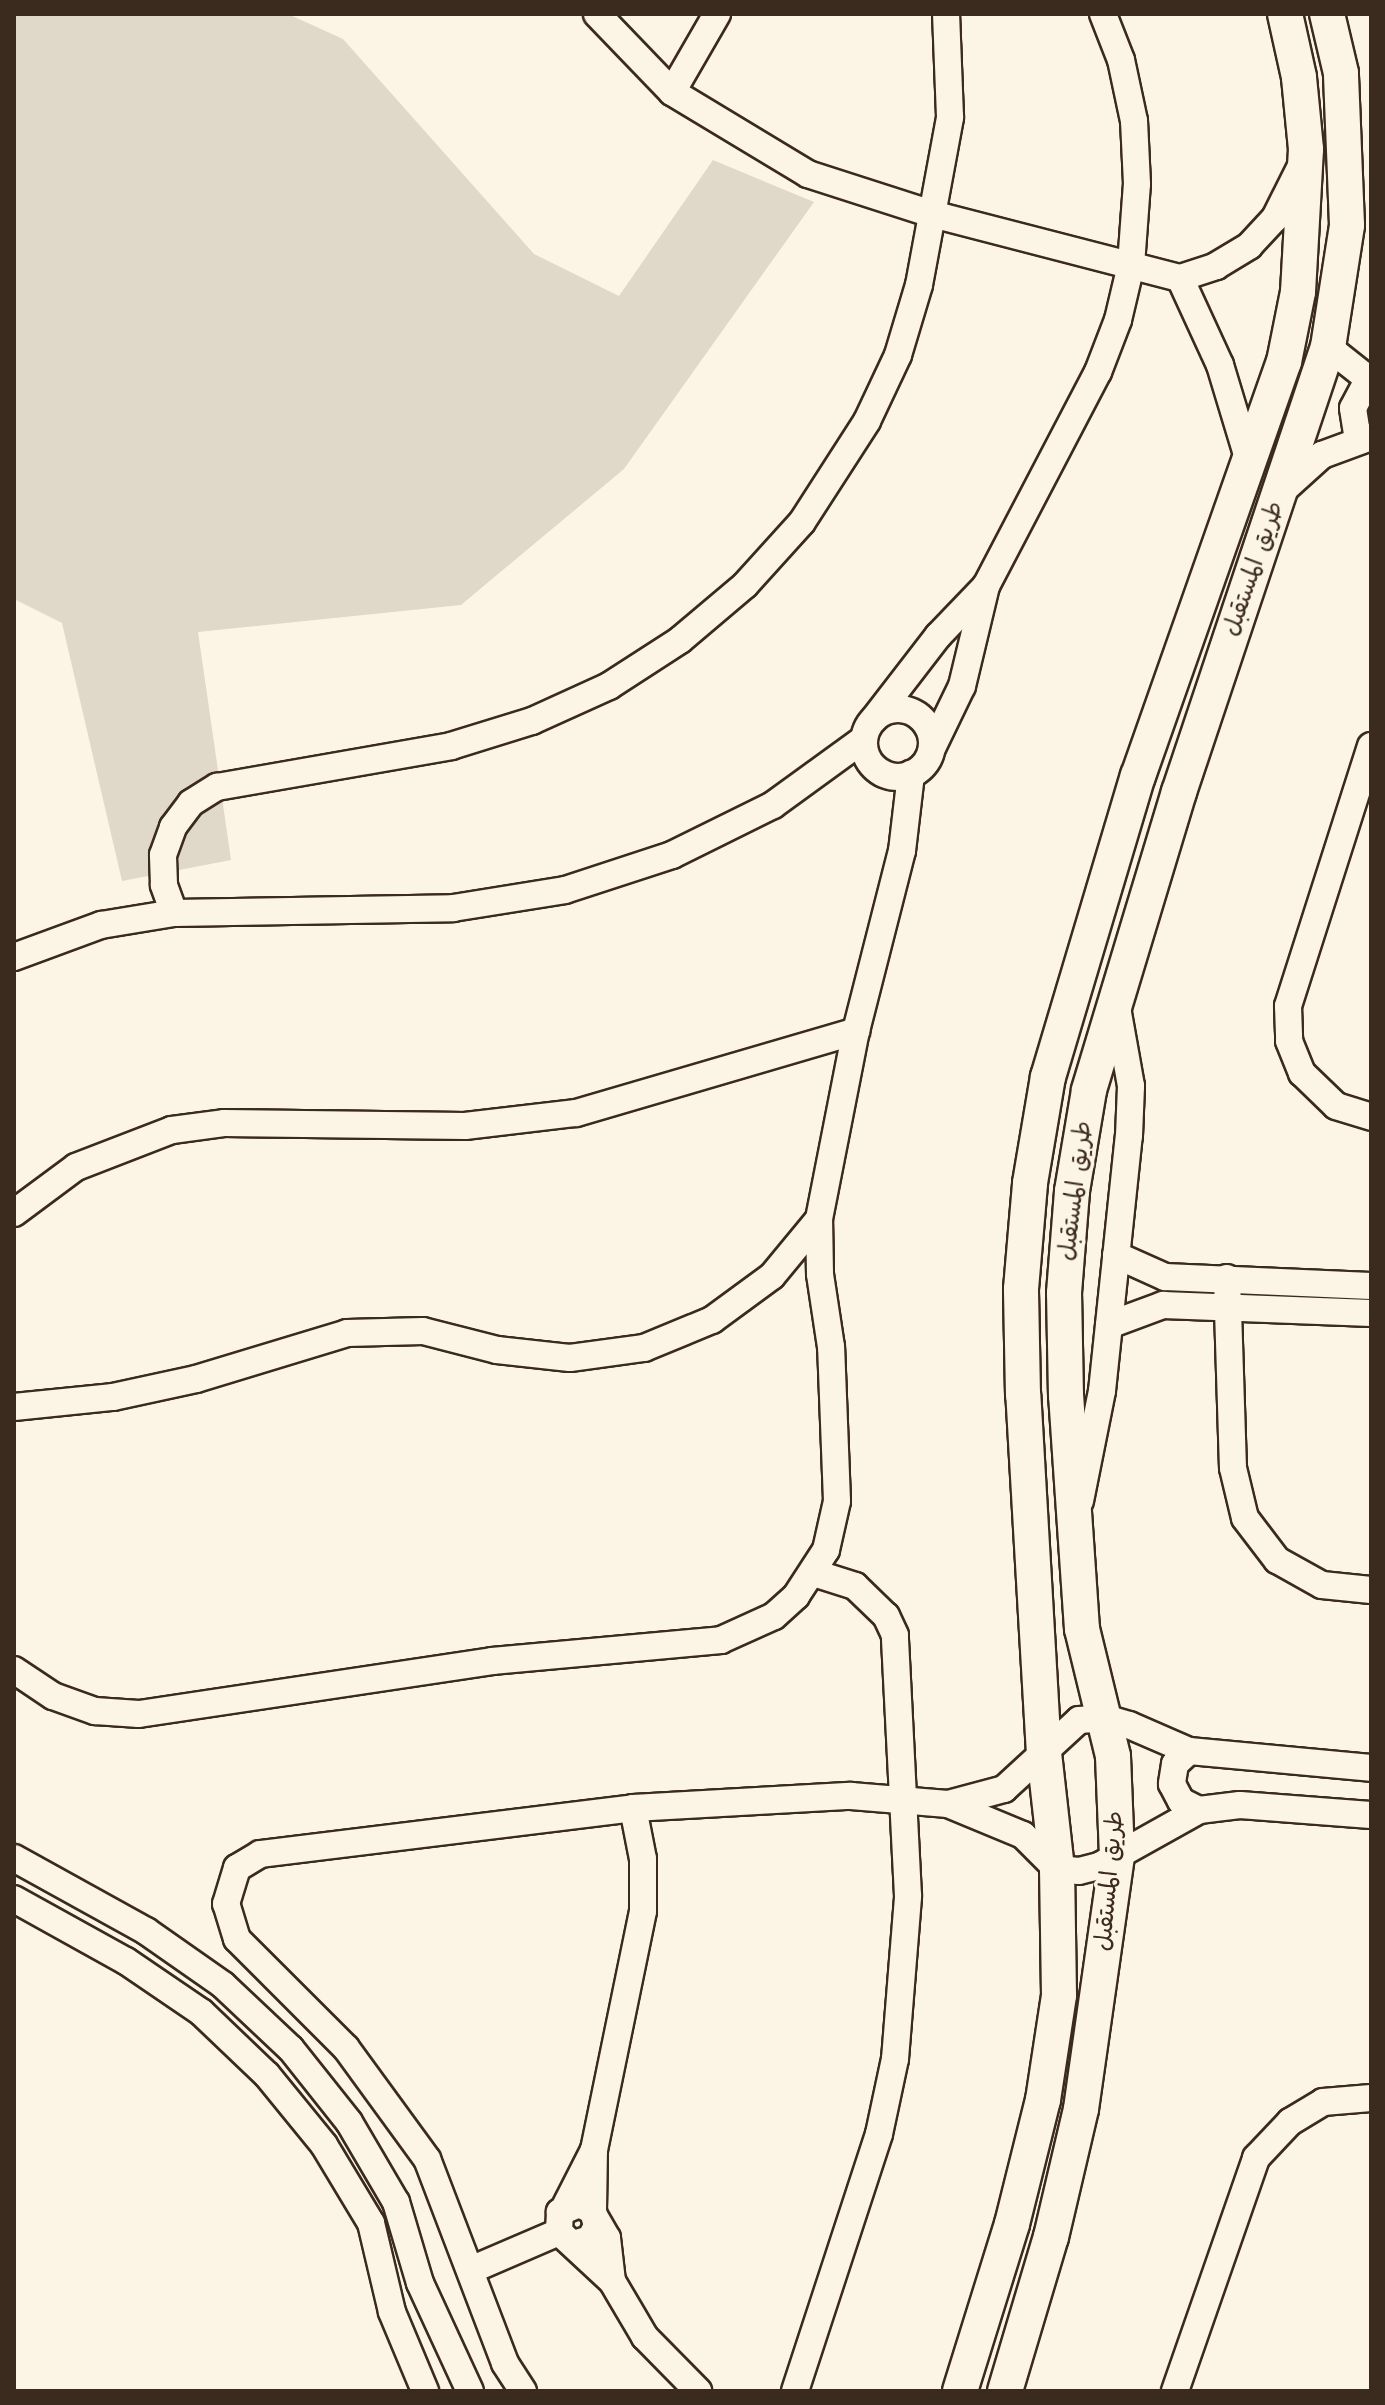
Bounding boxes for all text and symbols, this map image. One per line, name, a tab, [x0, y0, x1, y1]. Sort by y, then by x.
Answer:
street label: طريق المستقبل	[1217, 498, 1291, 640]
street label: طريق المستقبل	[1053, 1119, 1099, 1263]
street label: طريق المستقبل	[1090, 1810, 1130, 1952]

